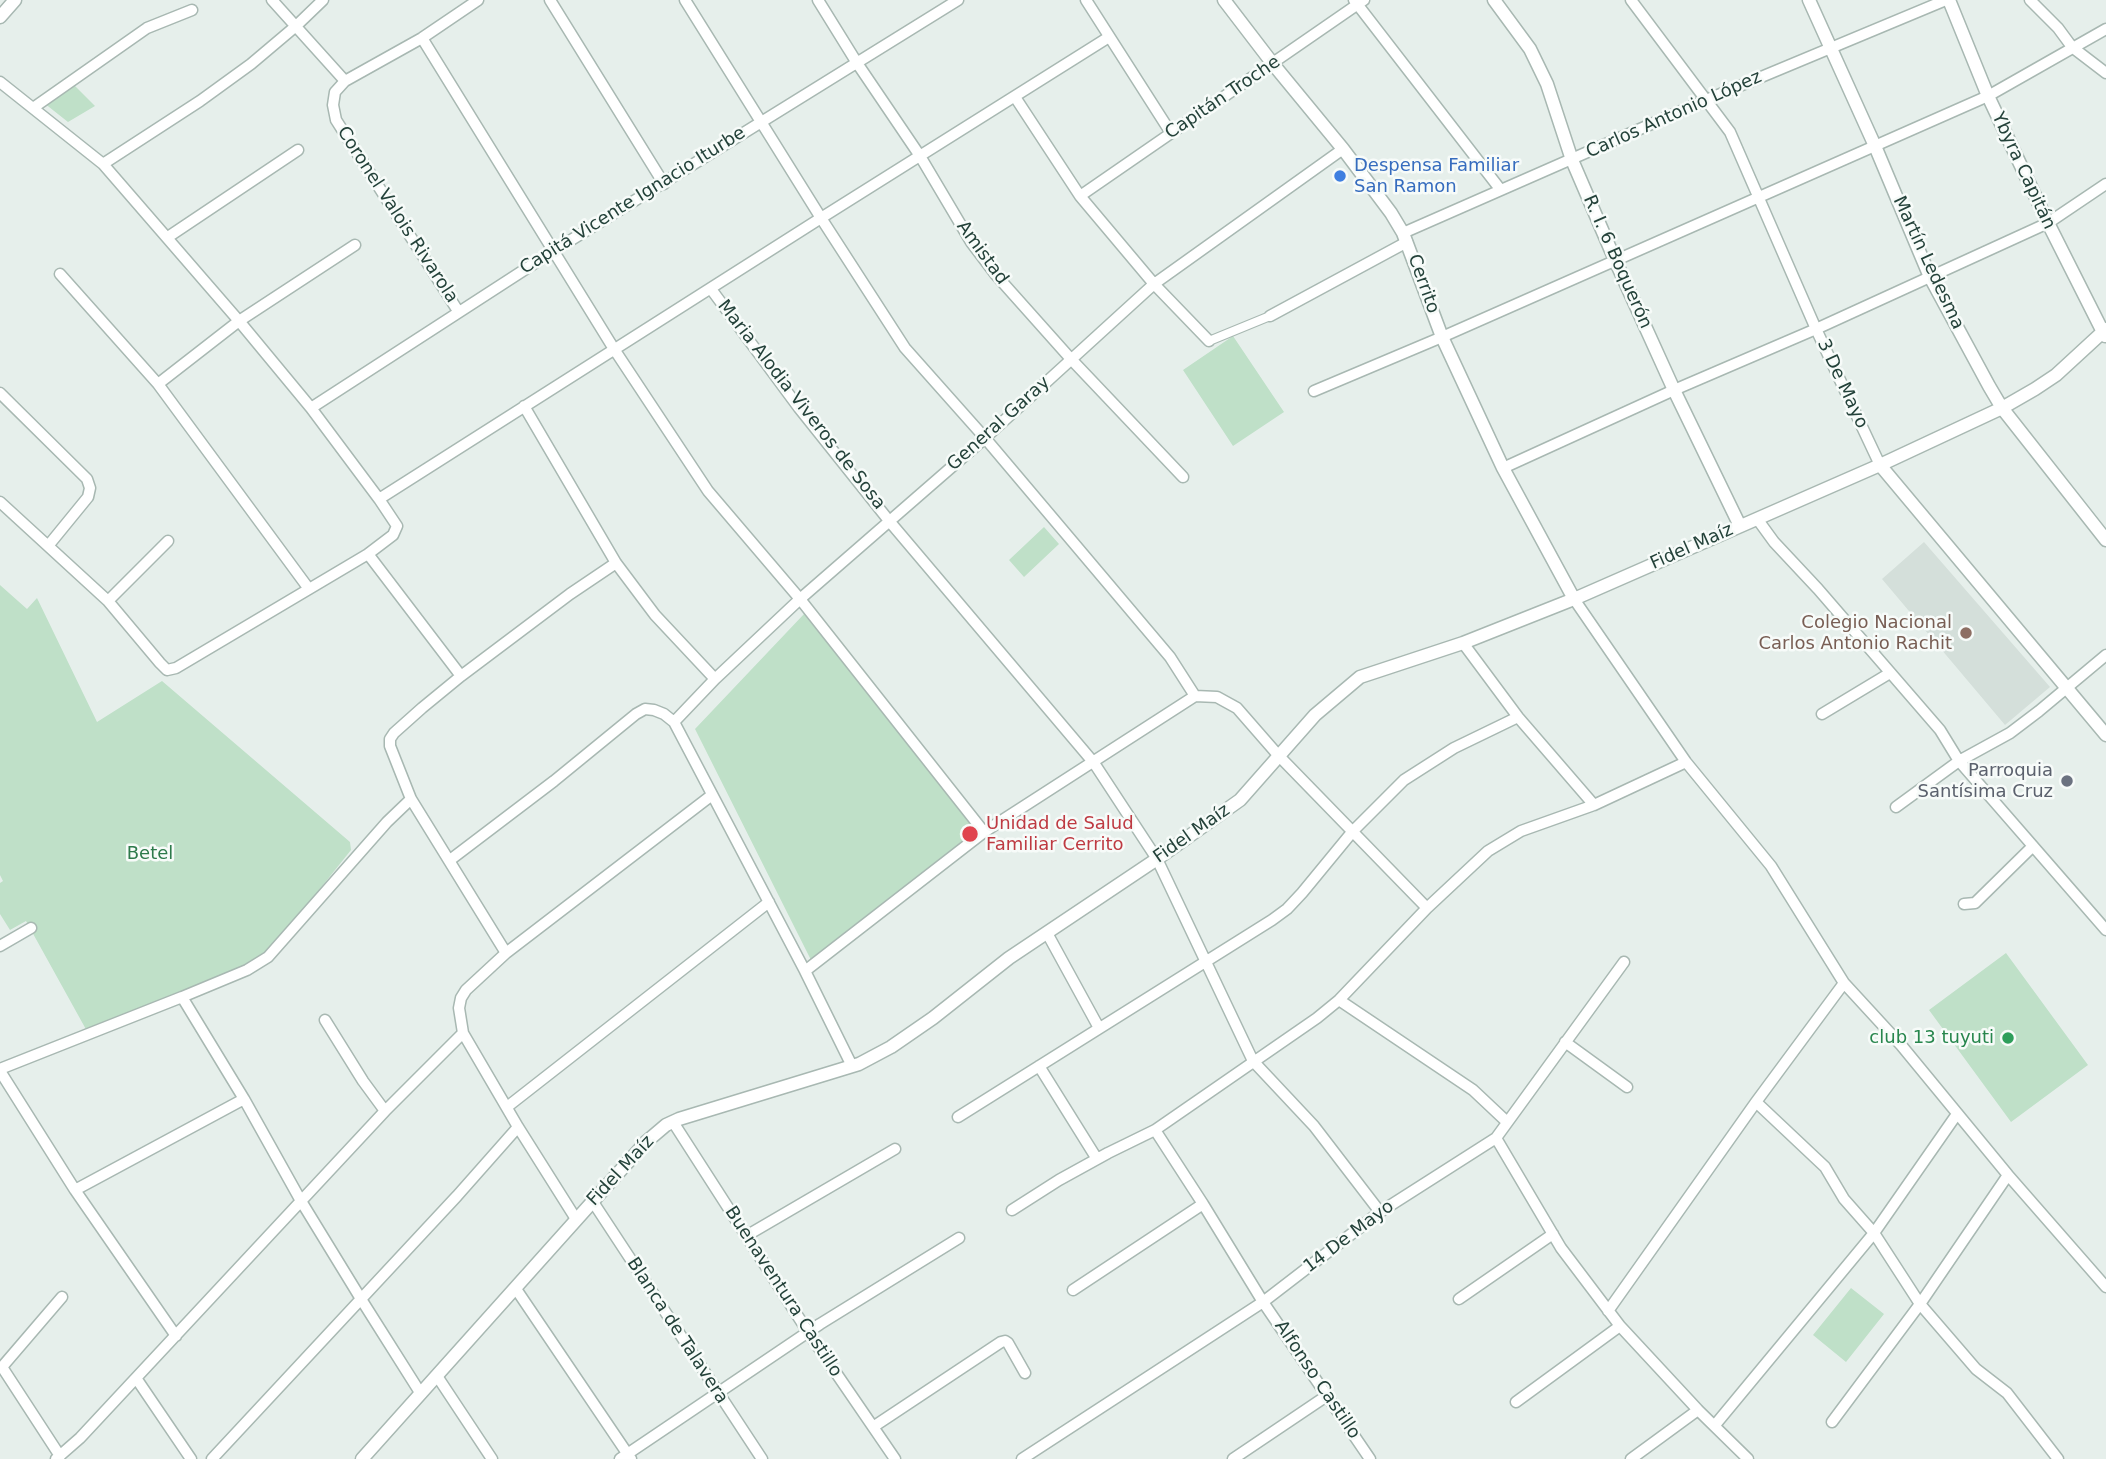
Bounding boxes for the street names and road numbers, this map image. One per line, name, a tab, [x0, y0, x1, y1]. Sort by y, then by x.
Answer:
street label: Capitán Troche	[1161, 52, 1285, 144]
street label: Carlos Antonio López	[1583, 67, 1765, 163]
street label: Ybyra Capitán	[1986, 109, 2060, 233]
street label: Coronel Valois Rivarola	[332, 123, 462, 307]
street label: Capitá Vicente Ignacio Iturbe	[516, 123, 750, 279]
street label: R. I. 6 Boquerón	[1578, 192, 1656, 332]
street label: Martín Ledesma	[1888, 193, 1968, 333]
street label: Amistad	[952, 217, 1012, 289]
street label: Cerrito	[1402, 252, 1444, 316]
street label: Maria Alodia Viveros de Sosa	[712, 296, 890, 514]
street label: 3 De Mayo	[1812, 336, 1872, 432]
street label: General Garay	[943, 372, 1055, 476]
street label: Fidel Maíz	[1647, 519, 1737, 575]
street label: Fidel Maíz	[1150, 800, 1234, 868]
street label: Fidel Maíz	[583, 1131, 659, 1211]
street label: 14 De Mayo	[1300, 1196, 1398, 1278]
street label: Buenaventura Castillo	[720, 1203, 846, 1381]
street label: Blanca de Talavera	[622, 1254, 732, 1408]
street label: Alfonso Castillo	[1269, 1317, 1365, 1443]

